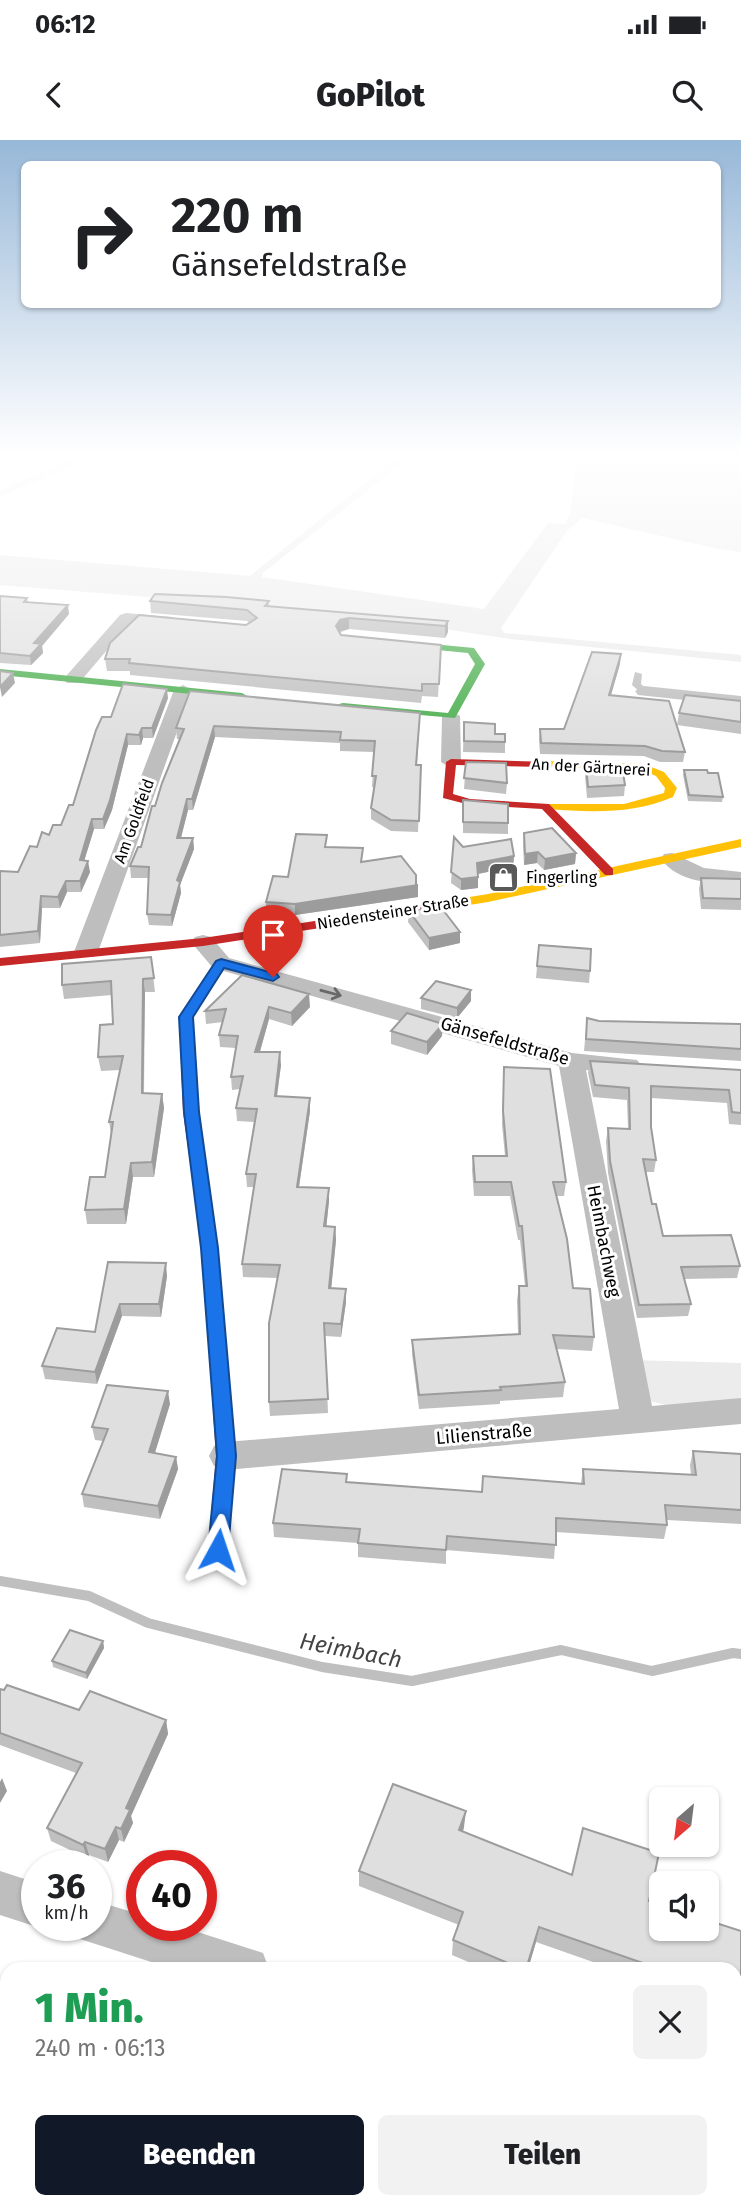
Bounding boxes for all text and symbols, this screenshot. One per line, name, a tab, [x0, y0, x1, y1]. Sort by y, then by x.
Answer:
text: 06:12	[35, 9, 96, 40]
icon: back	[35, 76, 73, 114]
text: GoPilot	[316, 76, 425, 114]
icon: search	[668, 76, 706, 114]
text: 220 m	[171, 186, 303, 245]
icon: right	[56, 189, 147, 280]
text: Gänsefeldstraße	[171, 246, 407, 284]
street label: An der Gärtnerei	[531, 754, 651, 780]
street label: Am Goldfeld	[110, 776, 158, 866]
shop icon: Fingerling	[486, 860, 520, 894]
place label: Fingerling	[526, 868, 598, 887]
street label: Niedensteiner Straße	[316, 891, 470, 933]
pin	[243, 905, 303, 977]
icon: arrive	[254, 916, 292, 954]
one-way arrow	[319, 987, 342, 1000]
street label: Gänsefeldstraße	[438, 1012, 572, 1070]
street label: Heimbachweg	[582, 1183, 626, 1300]
street label: Lilienstraße	[435, 1419, 533, 1449]
position arrow	[181, 1513, 255, 1587]
water label: Heimbach	[297, 1626, 405, 1674]
north arrow	[649, 1787, 719, 1857]
map controls	[649, 1787, 719, 1941]
speed limit sign: 40	[126, 1850, 217, 1941]
text: 36	[48, 1865, 85, 1907]
button: sound	[649, 1871, 719, 1941]
text: km/h	[44, 1902, 89, 1924]
text: 1 Min.	[35, 1983, 144, 2033]
button: close	[633, 1985, 707, 2059]
text: 240 m · 06:13	[35, 2034, 165, 2062]
button: Beenden	[35, 2115, 364, 2195]
button: Teilen	[378, 2115, 707, 2195]

